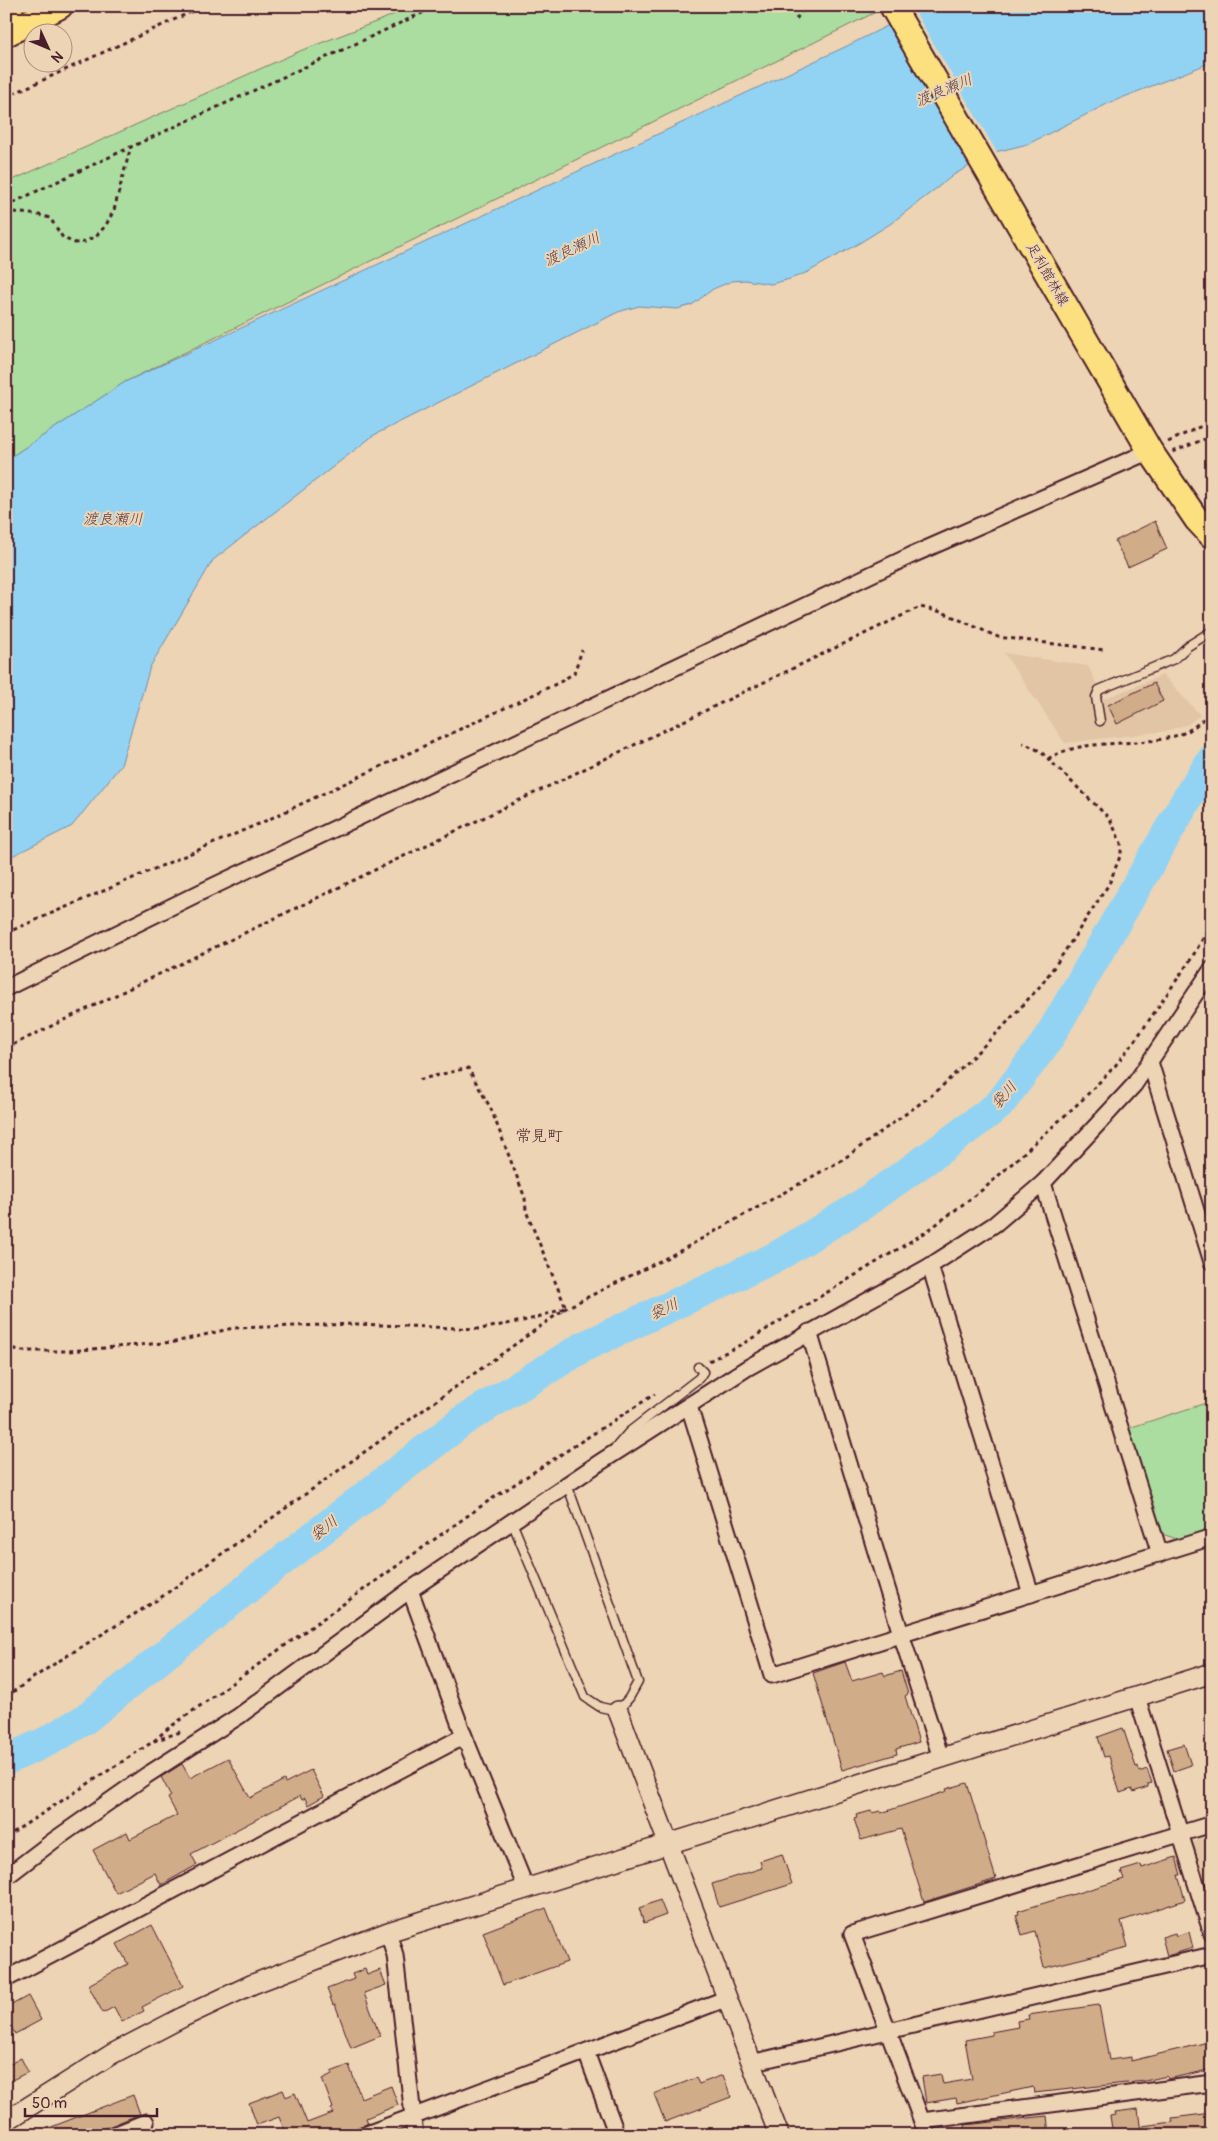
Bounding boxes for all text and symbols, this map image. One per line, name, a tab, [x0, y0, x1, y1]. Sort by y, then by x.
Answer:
north arrow	[22, 22, 72, 72]
text: N	[48, 47, 66, 66]
water label: 渡良瀬川	[913, 70, 976, 111]
water label: 渡良瀬川	[541, 228, 603, 271]
street label: 足利館林線	[1023, 240, 1072, 309]
water label: 渡良瀬川	[83, 510, 143, 529]
water label: 袋川	[987, 1078, 1021, 1113]
district label: 常見町	[515, 1126, 563, 1146]
water label: 袋川	[647, 1295, 682, 1324]
water label: 袋川	[307, 1512, 342, 1545]
scale bar	[25, 2086, 158, 2118]
text: 50 m	[32, 2094, 67, 2113]

